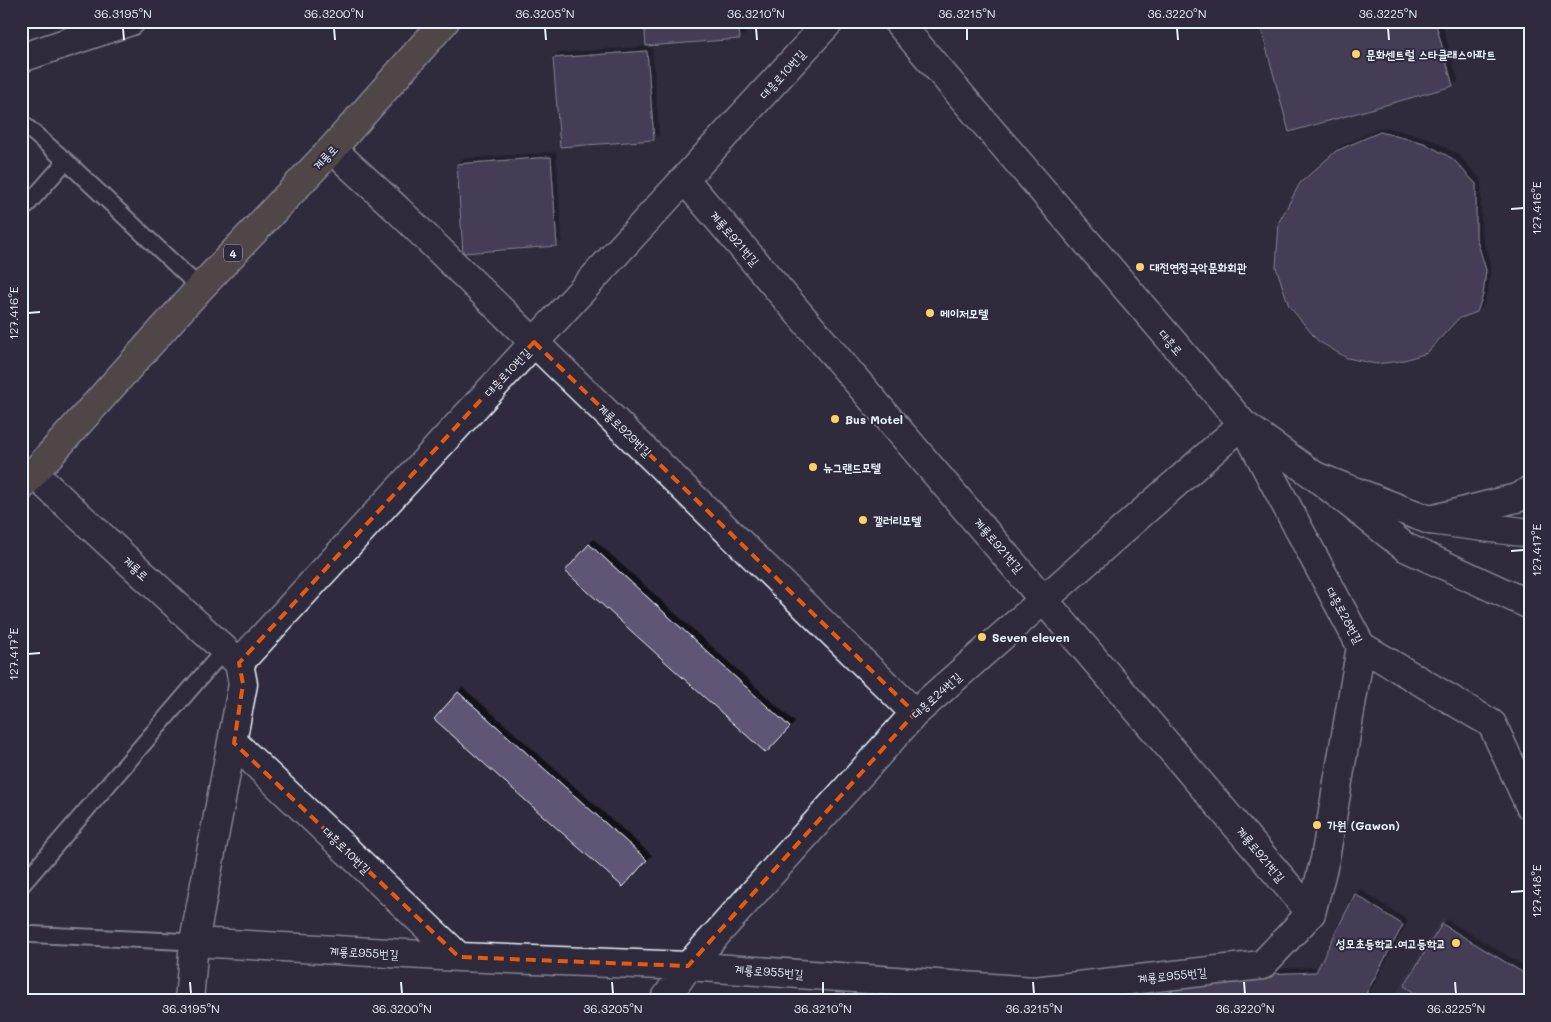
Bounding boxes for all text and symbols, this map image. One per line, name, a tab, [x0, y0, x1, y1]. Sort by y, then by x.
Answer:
text: 36.3195°N	[94, 5, 152, 21]
text: 36.3200°N	[304, 5, 364, 21]
text: 36.3205°N	[515, 5, 575, 21]
text: 36.3210°N	[727, 5, 785, 21]
text: 36.3215°N	[938, 5, 996, 21]
text: 36.3220°N	[1147, 5, 1207, 21]
text: 36.3225°N	[1359, 5, 1417, 21]
street label: 대흥로10번길	[756, 46, 809, 102]
place label: 문화센트럴 스타클래스아파트	[1366, 46, 1496, 62]
marker: 문화센트럴 스타클래스아파트	[1350, 48, 1362, 60]
street label: 계룡로	[309, 141, 341, 173]
text: 127.416°E	[1528, 181, 1544, 235]
street label: 계룡로921번길	[707, 207, 763, 269]
road number: 4	[224, 244, 242, 262]
place label: 대전연정국악문화회관	[1149, 259, 1247, 275]
marker: 대전연정국악문화회관	[1134, 261, 1146, 273]
text: 127.416°E	[5, 286, 21, 340]
place label: 메이저모텔	[940, 305, 989, 321]
marker: 메이저모텔	[924, 307, 936, 319]
street label: 대흥로	[1155, 326, 1187, 358]
street label: 대흥로10번길	[480, 344, 534, 400]
street label: 계룡로929번길	[595, 400, 656, 460]
place label: Bus Motel	[845, 411, 903, 427]
marker: Bus Motel	[829, 413, 841, 425]
place label: 뉴그랜드모텔	[823, 459, 881, 475]
marker: 뉴그랜드모텔	[807, 461, 819, 473]
place label: 갤러리모텔	[873, 512, 922, 528]
marker: 갤러리모텔	[857, 514, 869, 526]
street label: 계룡로921번길	[971, 514, 1027, 576]
text: 127.417°E	[1528, 523, 1544, 576]
street label: 계룡로	[120, 552, 152, 584]
street label: 대흥로28번길	[1323, 584, 1367, 646]
text: 127.417°E	[5, 627, 21, 680]
place label: Seven eleven	[992, 629, 1070, 645]
marker: Seven eleven	[976, 631, 988, 643]
street label: 대흥로24번길	[908, 668, 965, 722]
place label: 가원 (Gawon)	[1327, 817, 1400, 833]
marker: 가원 (Gawon)	[1311, 819, 1323, 831]
street label: 대흥로10번길	[319, 823, 375, 877]
street label: 계룡로921번길	[1233, 823, 1289, 885]
text: 127.418°E	[1528, 864, 1544, 918]
place label: 성모초등학교.여고등학교	[1335, 935, 1446, 951]
marker: 성모초등학교.여고등학교	[1450, 937, 1462, 949]
street label: 계룡로955번길	[329, 942, 399, 962]
street label: 계룡로955번길	[734, 961, 804, 981]
street label: 계룡로955번길	[1137, 963, 1208, 987]
text: 36.3195°N	[162, 1000, 220, 1016]
text: 36.3200°N	[372, 1000, 432, 1016]
text: 36.3205°N	[583, 1000, 643, 1016]
text: 36.3210°N	[794, 1000, 852, 1016]
text: 36.3215°N	[1005, 1000, 1063, 1016]
text: 36.3220°N	[1215, 1000, 1275, 1016]
text: 36.3225°N	[1427, 1000, 1485, 1016]

